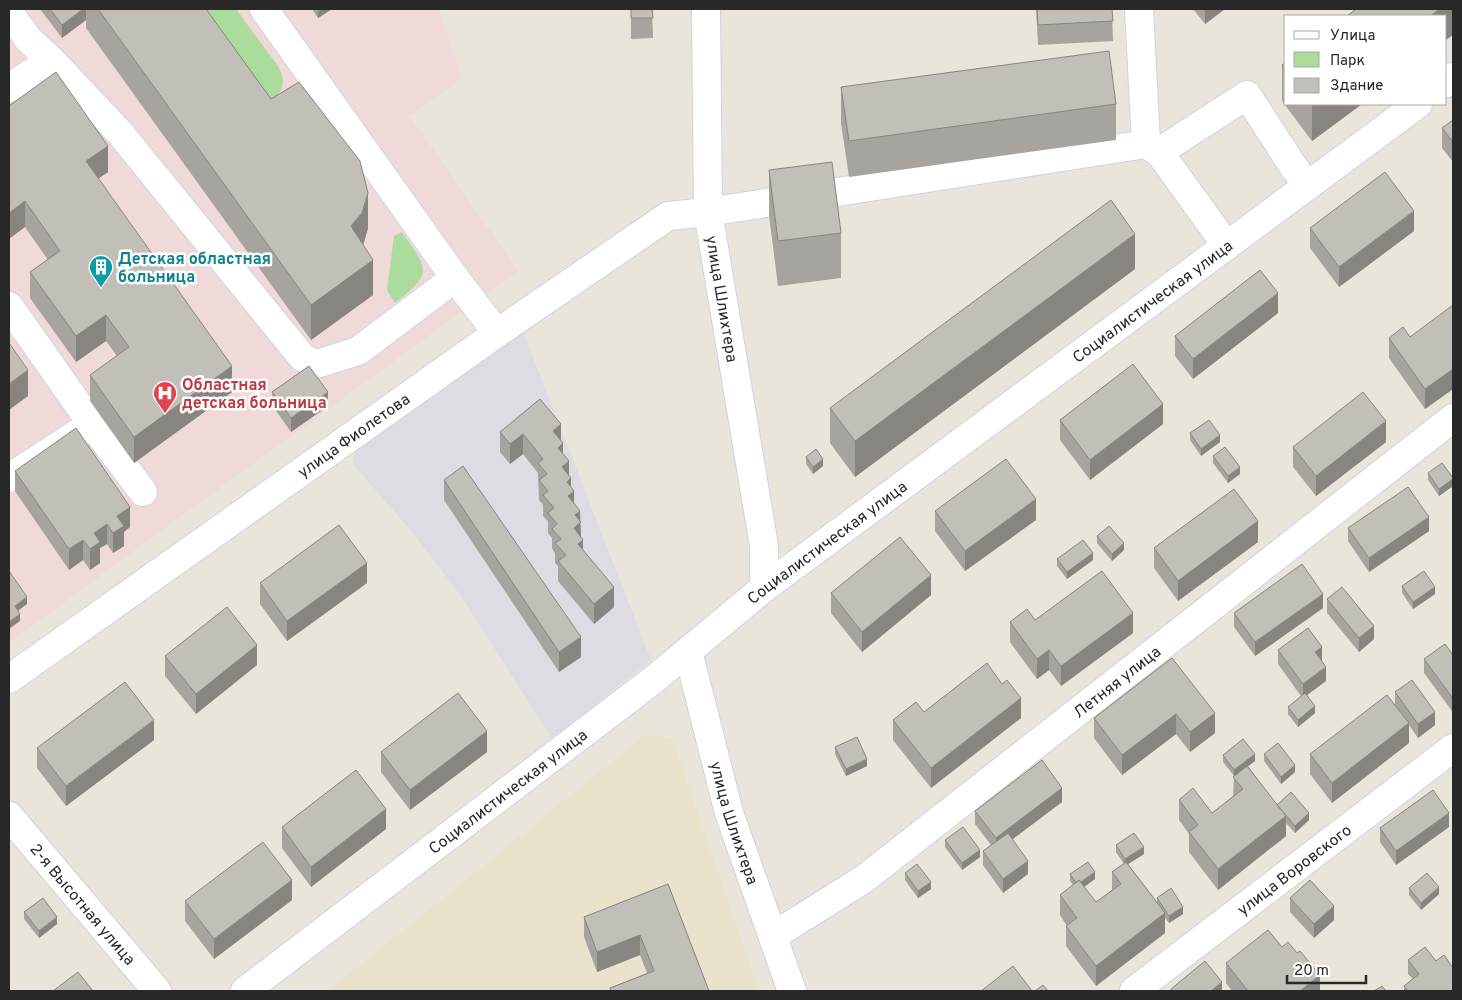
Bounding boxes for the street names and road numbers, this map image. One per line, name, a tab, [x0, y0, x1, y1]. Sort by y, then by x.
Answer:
street label: улица Шлихтера	[700, 234, 741, 364]
street label: Социалистическая улица	[1069, 237, 1237, 368]
street label: улица Фиолетова	[294, 390, 415, 483]
street label: Социалистическая улица	[744, 477, 912, 610]
street label: Летняя улица	[1070, 642, 1166, 723]
street label: Социалистическая улица	[425, 726, 592, 860]
street label: улица Шлихтера	[704, 759, 762, 888]
street label: улица Воровского	[1234, 821, 1356, 921]
street label: 2-я Высотная улица	[25, 840, 139, 970]

